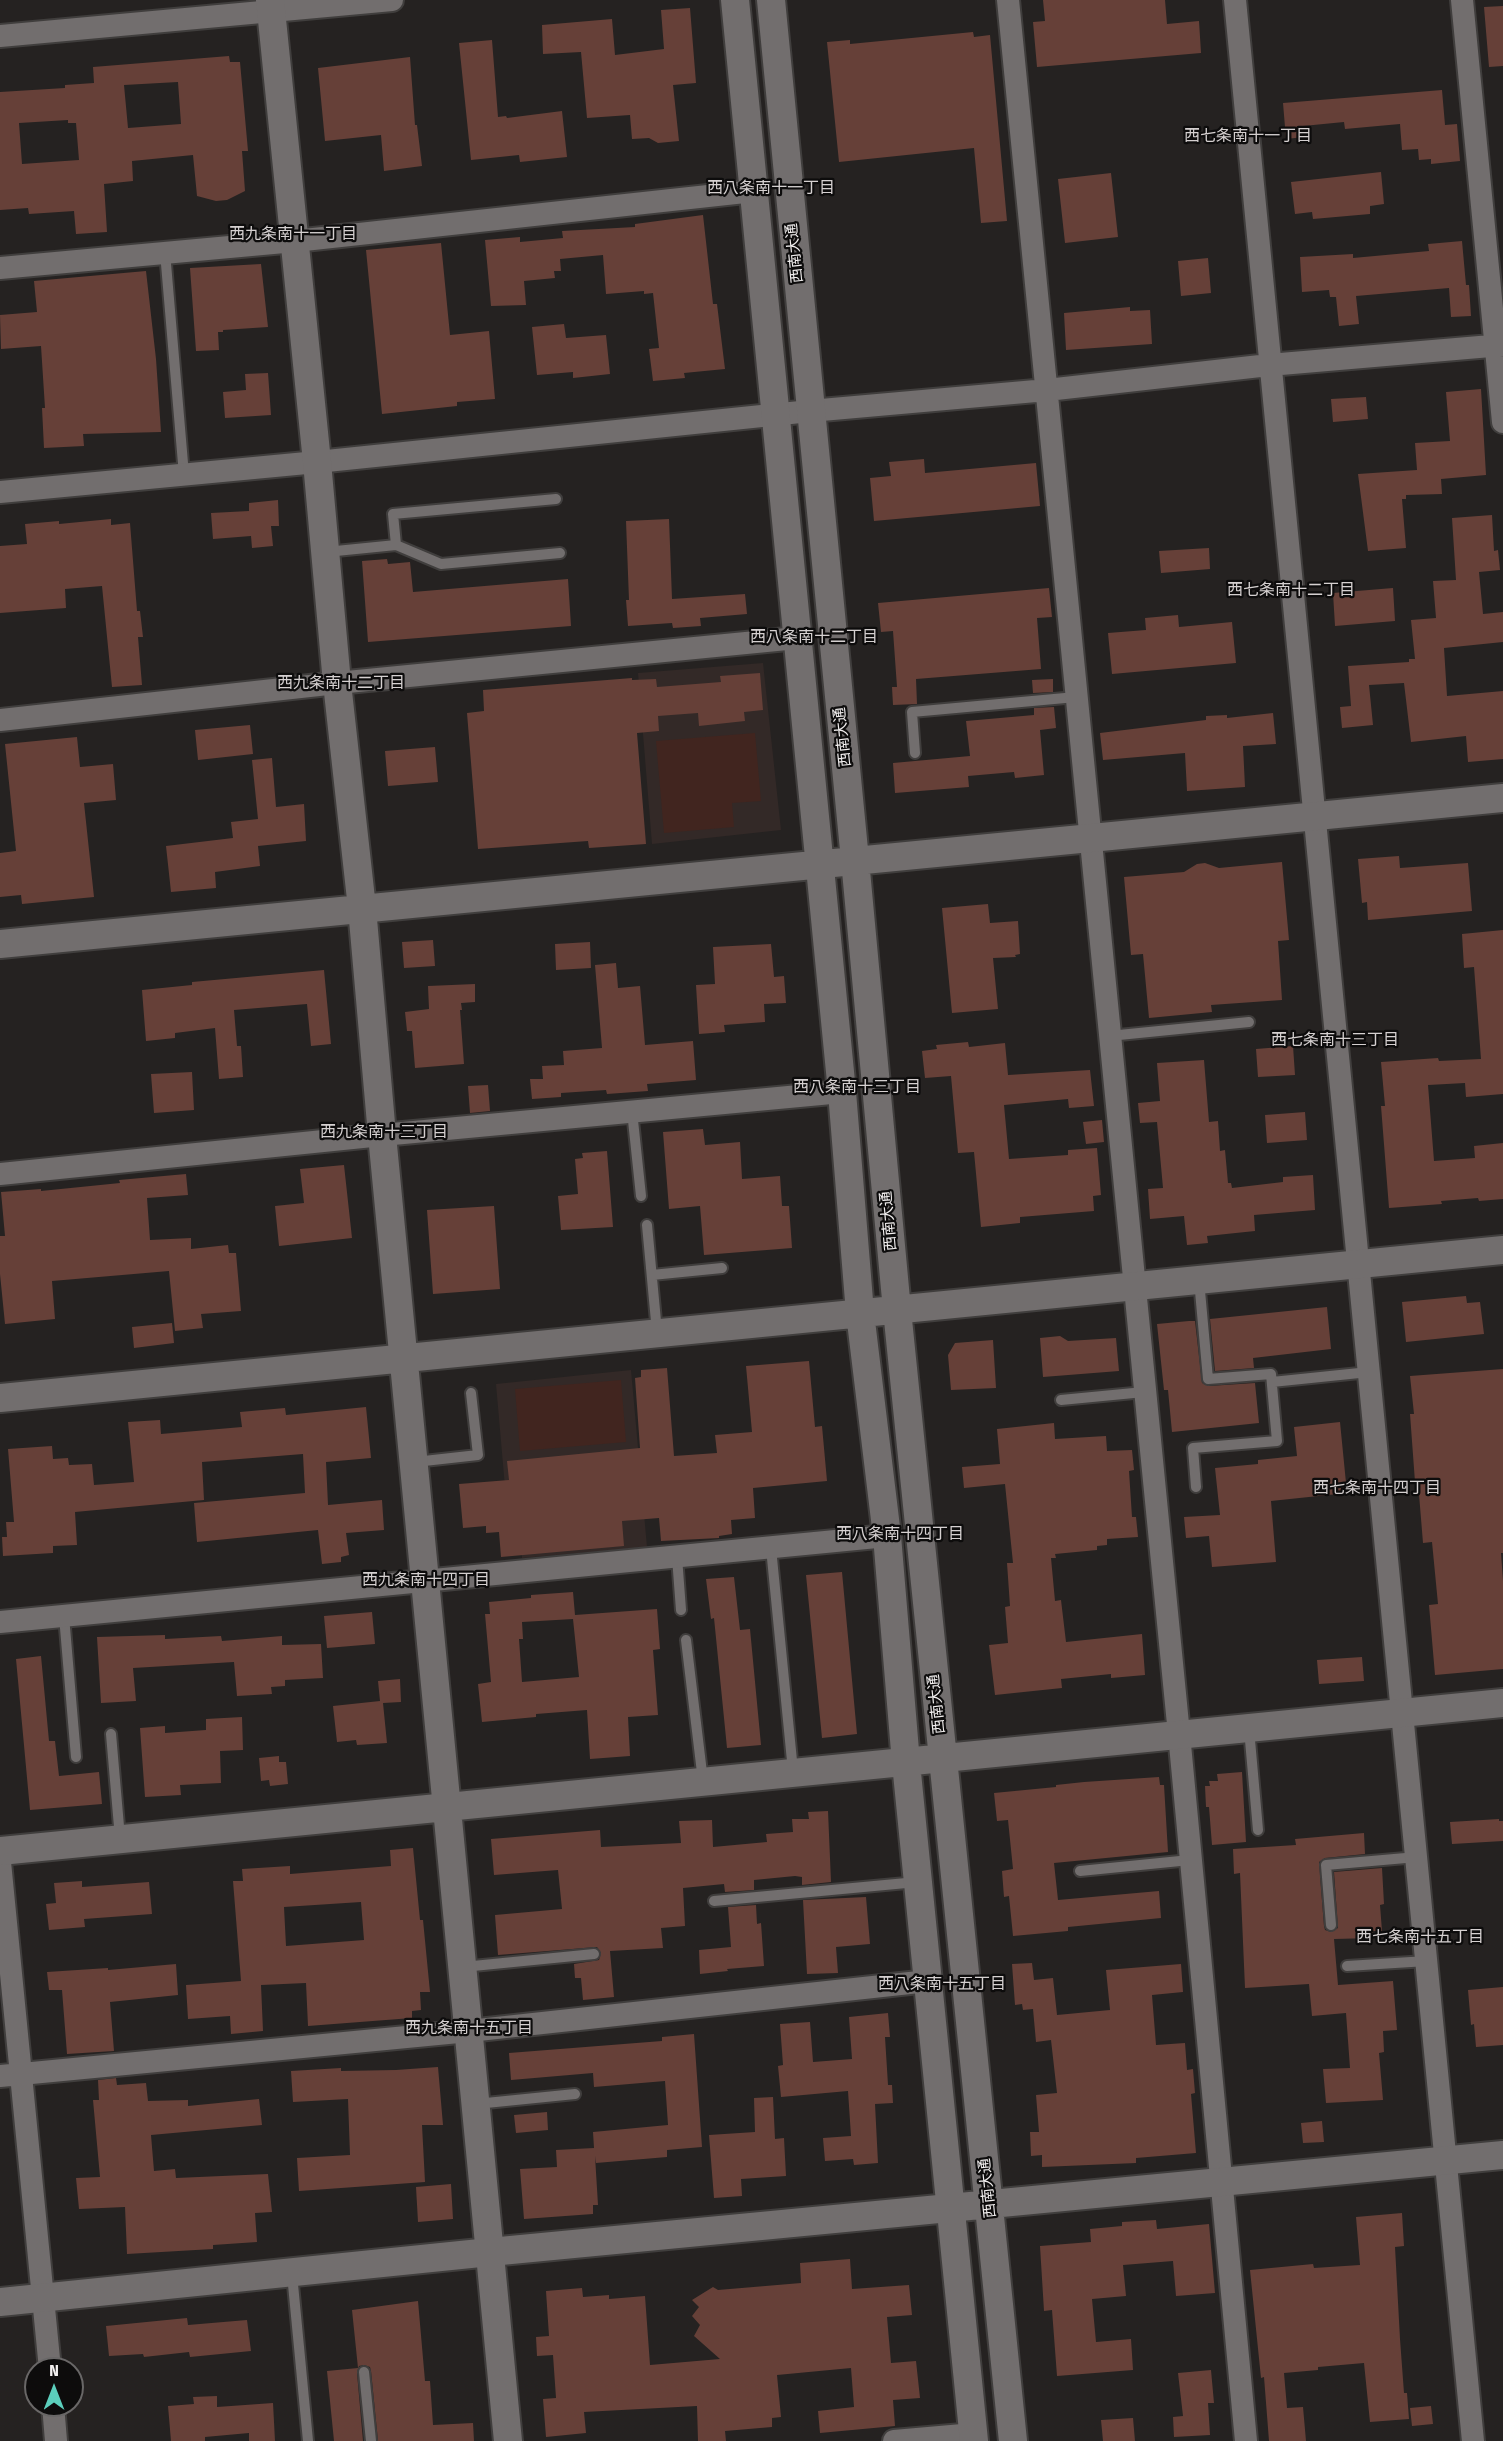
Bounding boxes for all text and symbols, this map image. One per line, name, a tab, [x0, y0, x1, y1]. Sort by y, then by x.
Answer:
district label: 西七条南十一丁目	[1184, 127, 1312, 147]
district label: 西八条南十一丁目	[707, 179, 835, 199]
street label: 西南大通	[783, 222, 807, 284]
district label: 西九条南十一丁目	[229, 225, 357, 245]
district label: 西七条南十二丁目	[1227, 581, 1355, 601]
district label: 西八条南十二丁目	[750, 628, 878, 648]
district label: 西九条南十二丁目	[277, 674, 405, 694]
street label: 西南大通	[831, 706, 855, 768]
district label: 西七条南十三丁目	[1271, 1031, 1399, 1051]
district label: 西八条南十三丁目	[793, 1078, 921, 1098]
district label: 西九条南十三丁目	[320, 1123, 448, 1143]
street label: 西南大通	[877, 1190, 901, 1252]
district label: 西七条南十四丁目	[1313, 1479, 1441, 1499]
district label: 西八条南十四丁目	[836, 1525, 964, 1545]
district label: 西九条南十四丁目	[362, 1571, 490, 1591]
street label: 西南大通	[925, 1673, 949, 1735]
district label: 西七条南十五丁目	[1356, 1928, 1484, 1948]
district label: 西八条南十五丁目	[878, 1975, 1006, 1995]
district label: 西九条南十五丁目	[405, 2019, 533, 2039]
street label: 西南大通	[976, 2157, 1000, 2219]
north arrow	[24, 2357, 84, 2417]
text: N	[49, 2361, 59, 2380]

